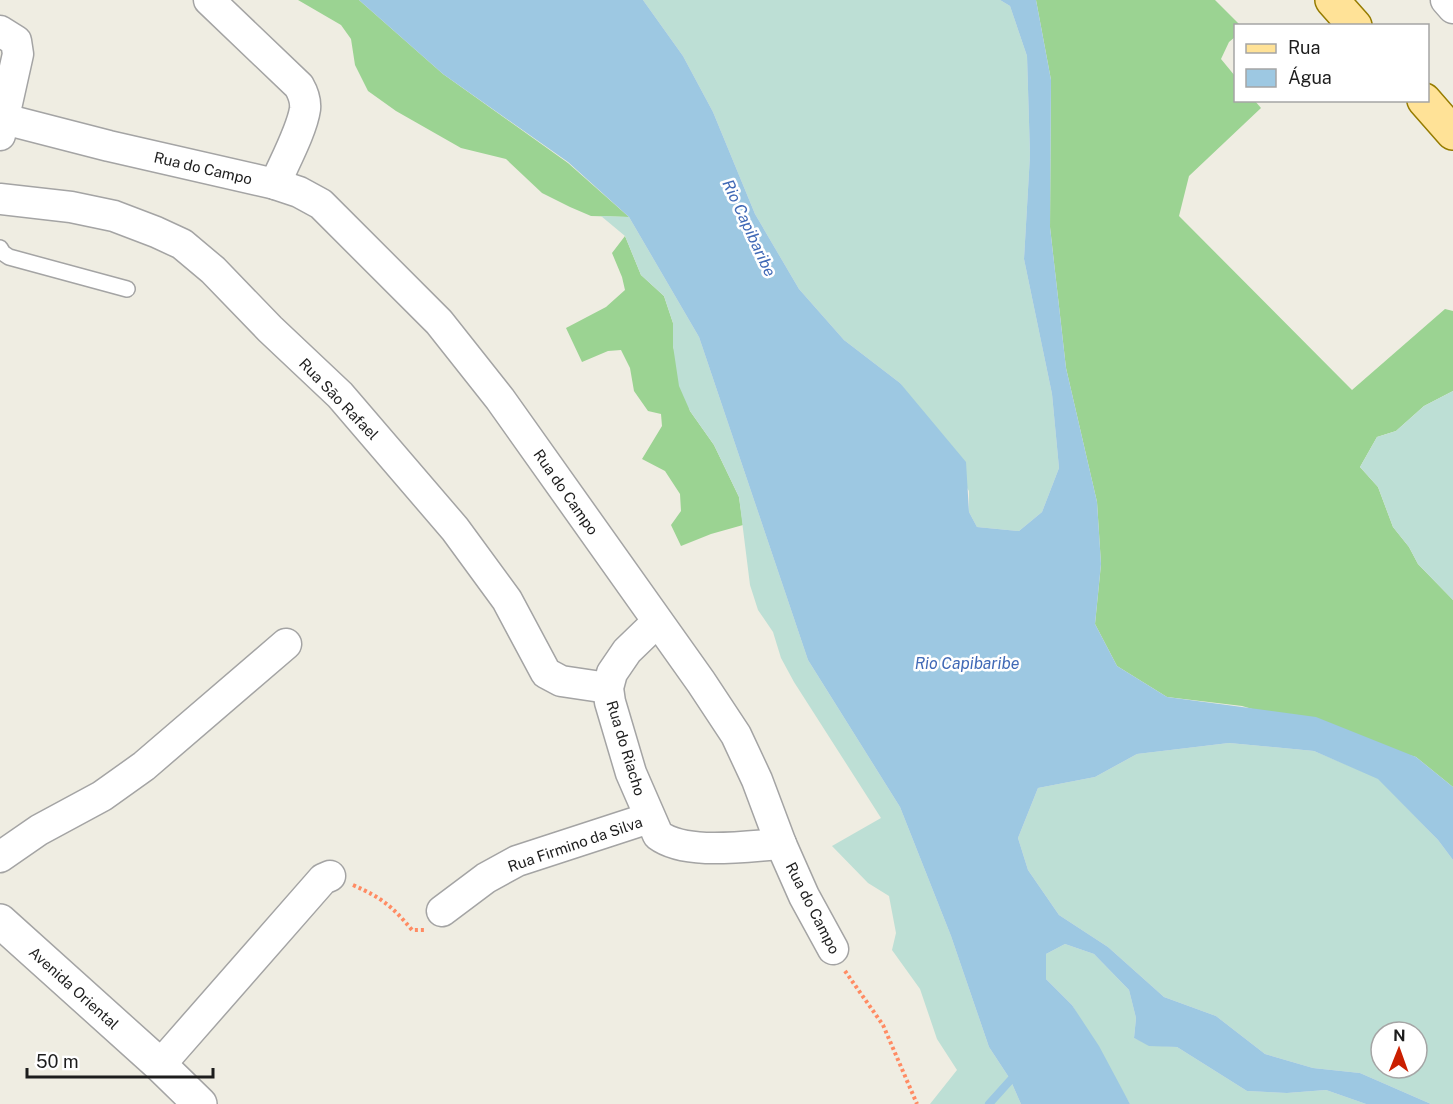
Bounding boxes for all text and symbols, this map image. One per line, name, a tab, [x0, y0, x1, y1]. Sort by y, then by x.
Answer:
legend	[1234, 24, 1429, 102]
text: Rua	[1288, 37, 1320, 58]
text: Água	[1288, 66, 1332, 88]
street label: Rua do Campo	[152, 148, 254, 188]
water label: Rio Capibaribe	[718, 177, 780, 280]
street label: Rua São Rafael	[296, 355, 382, 443]
street label: Rua do Campo	[530, 446, 602, 538]
water label: Rio Capibaribe	[915, 654, 1020, 673]
street label: Rua do Riacho	[603, 698, 649, 798]
street label: Rua Firmino da Silva	[505, 813, 645, 875]
street label: Rua do Campo	[783, 859, 843, 957]
street label: Avenida Oriental	[26, 943, 122, 1033]
north arrow	[1369, 1020, 1429, 1080]
text: N	[1393, 1026, 1406, 1045]
scale bar	[27, 1041, 213, 1079]
text: 50 m	[36, 1051, 79, 1072]

